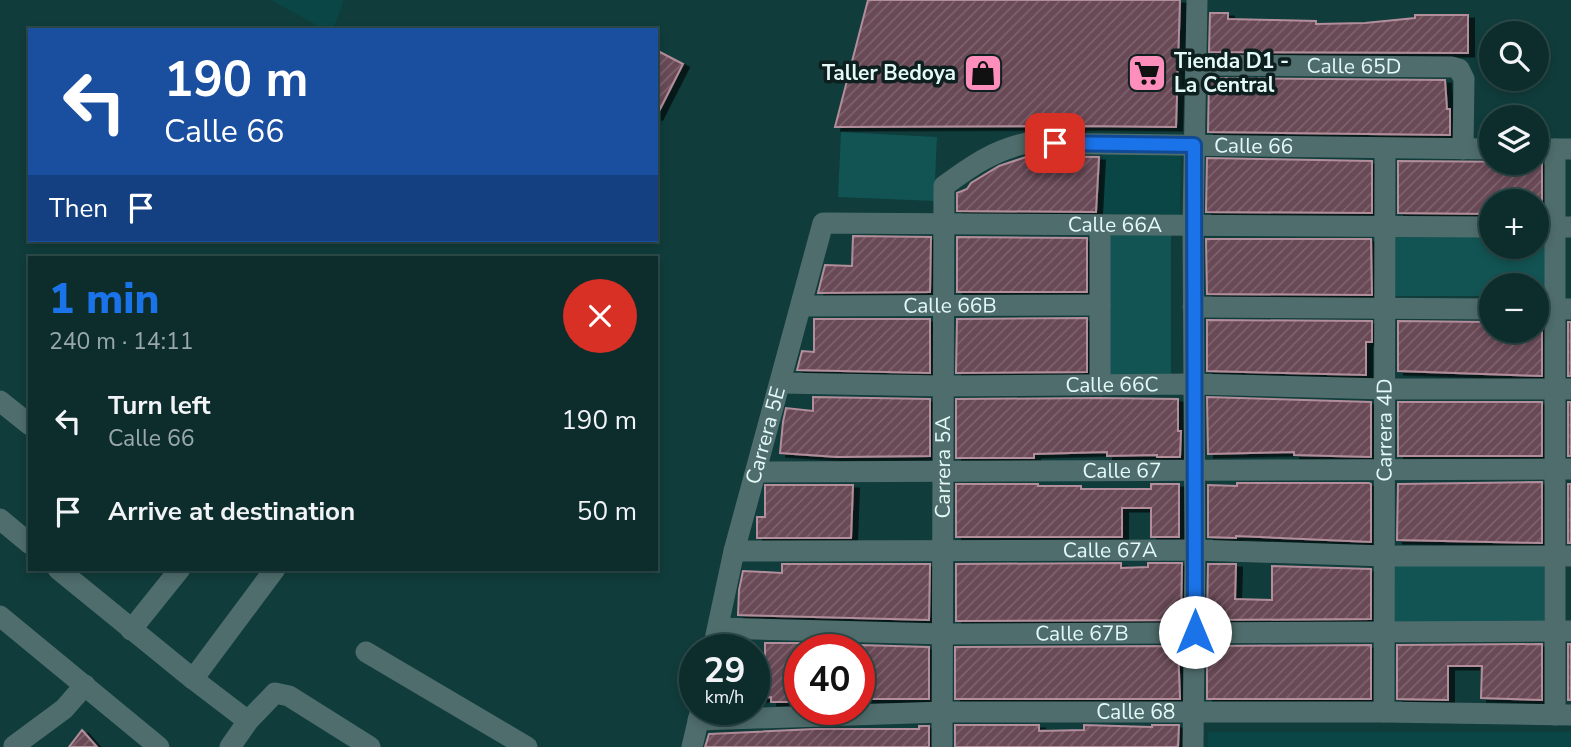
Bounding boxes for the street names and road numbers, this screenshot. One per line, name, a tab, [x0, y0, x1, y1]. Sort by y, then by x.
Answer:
street label: Calle 65D	[1307, 52, 1401, 81]
street label: Calle 66	[1214, 131, 1293, 160]
street label: Calle 66A	[1068, 210, 1162, 239]
street label: Calle 66B	[903, 291, 997, 320]
street label: Calle 66C	[1065, 370, 1159, 399]
street label: Carrera 4D	[1370, 378, 1399, 482]
street label: Carrera 5E	[739, 384, 792, 487]
street label: Carrera 5A	[929, 415, 957, 519]
street label: Calle 67	[1082, 457, 1162, 485]
street label: Calle 67A	[1063, 536, 1157, 564]
street label: Calle 67B	[1035, 619, 1129, 648]
street label: Calle 68	[1096, 698, 1175, 726]

